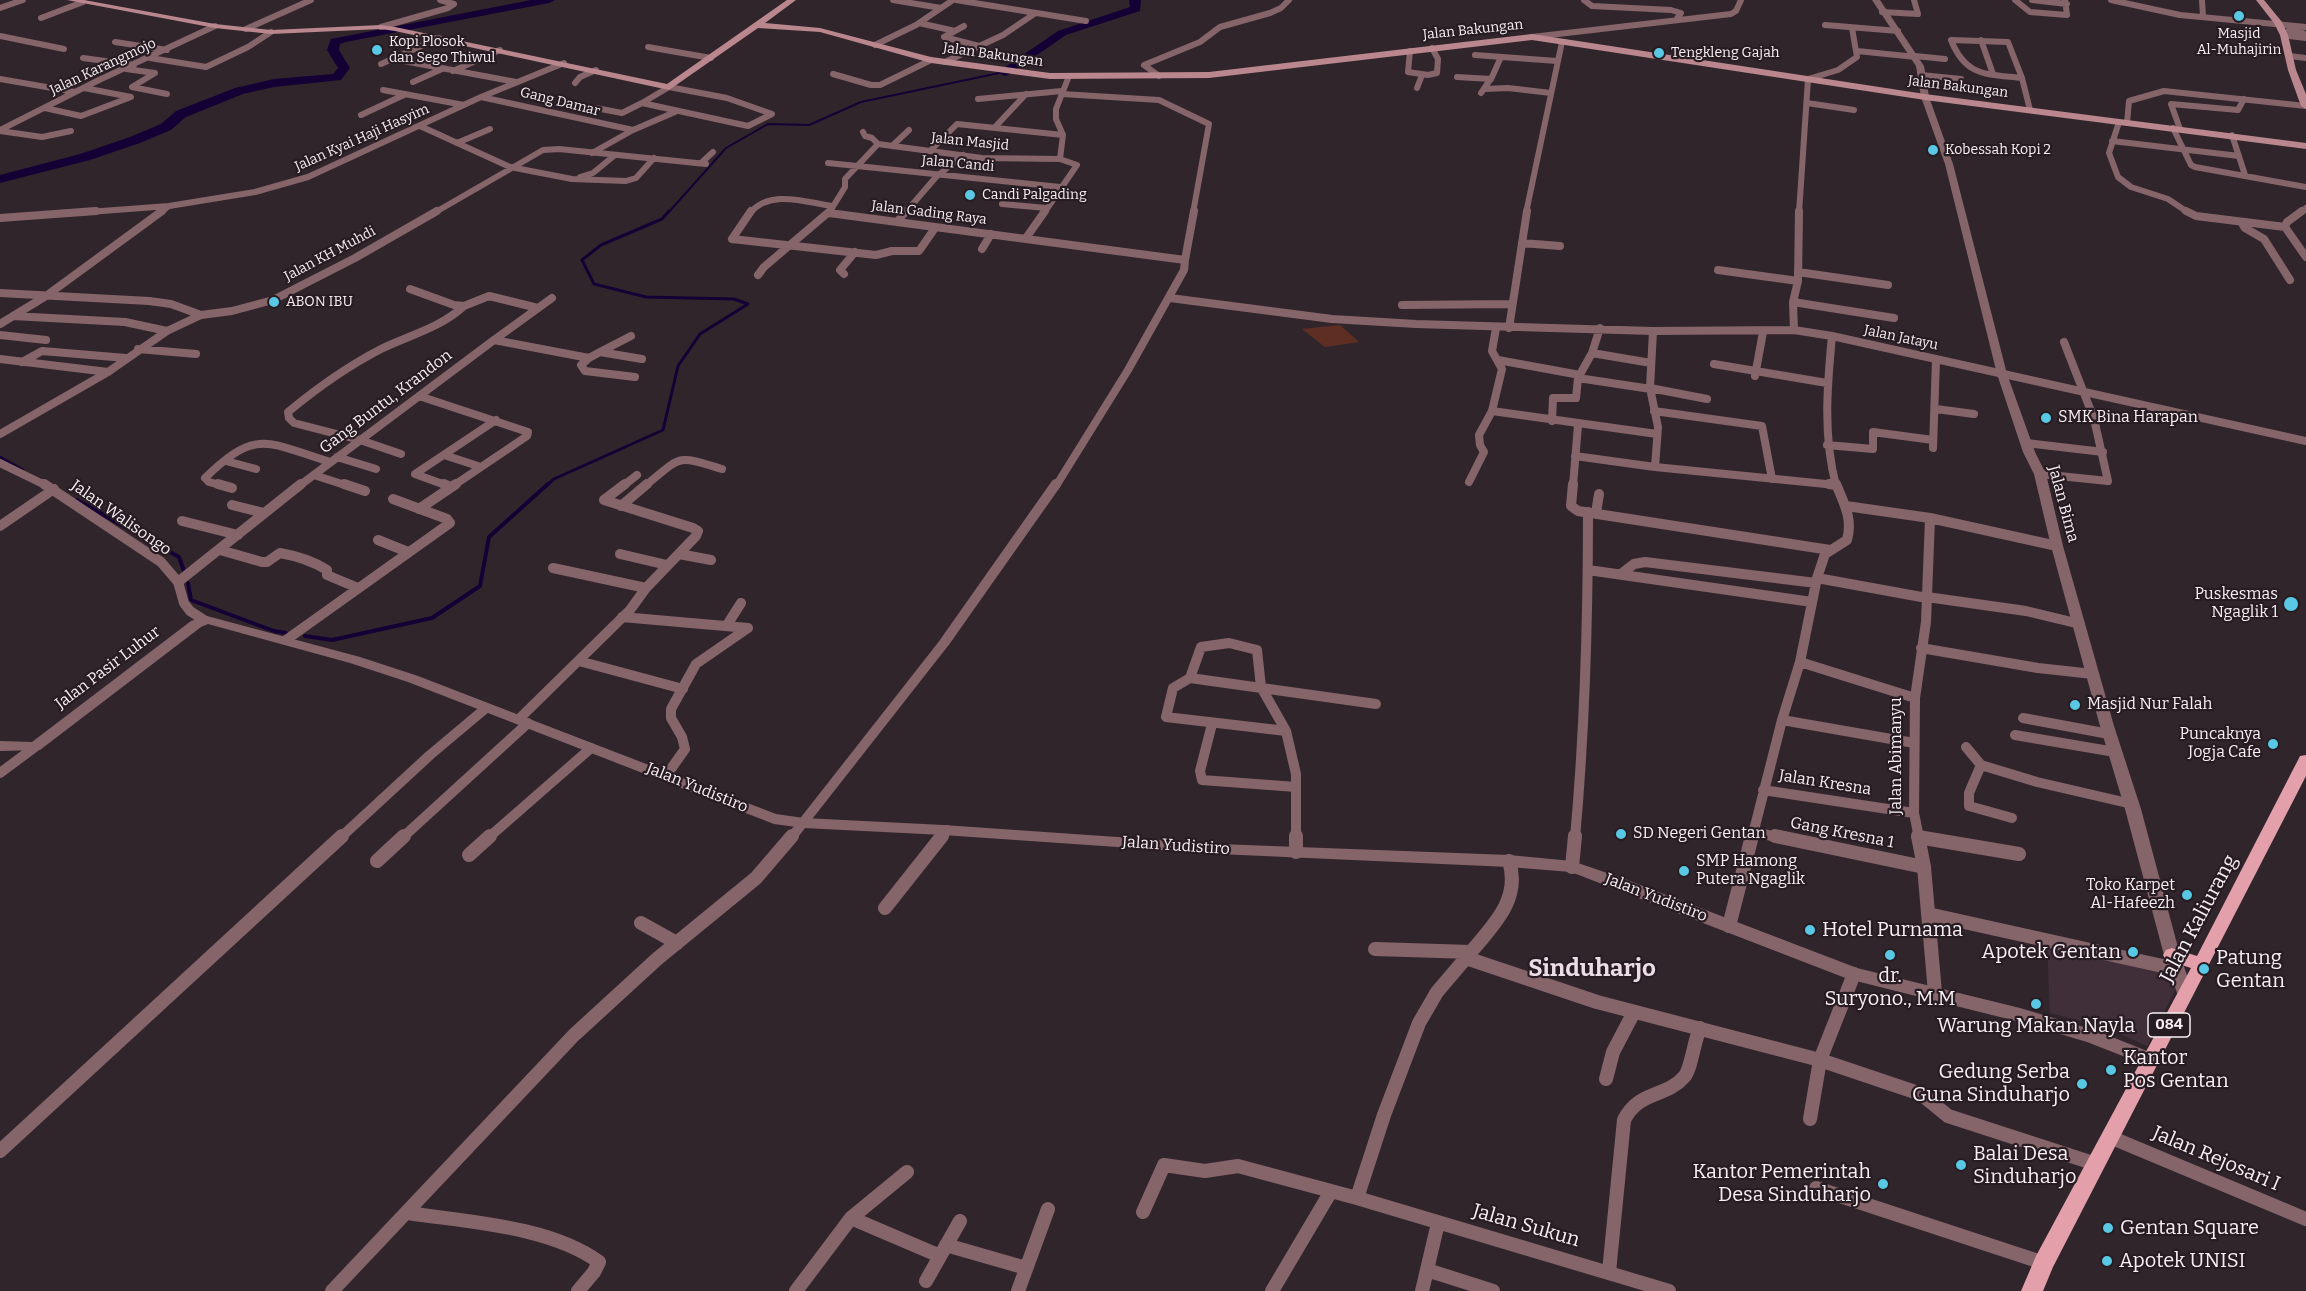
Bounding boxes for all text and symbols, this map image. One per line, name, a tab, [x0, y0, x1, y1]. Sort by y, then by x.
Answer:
marker: Masjid Al-Muhajirin	[2232, 9, 2246, 23]
street label: Jalan Bakungan	[1422, 16, 1524, 44]
place label: Masjid Al-Muhajirin	[2197, 26, 2281, 58]
place label: Kopi Plosok dan Sego Thiwul	[389, 34, 495, 66]
street label: Jalan Karangmojo	[47, 35, 159, 99]
street label: Jalan Bakungan	[942, 40, 1044, 70]
marker: Kopi Plosok dan Sego Thiwul	[370, 43, 384, 57]
place label: Tengkleng Gajah	[1671, 45, 1779, 61]
marker: Tengkleng Gajah	[1652, 46, 1666, 60]
street label: Jalan Bakungan	[1907, 73, 2009, 101]
street label: Gang Damar	[518, 84, 602, 120]
street label: Jalan Kyai Haji Hasyim	[292, 101, 432, 175]
street label: Jalan Masjid	[930, 130, 1010, 154]
place label: Kobessah Kopi 2	[1945, 142, 2051, 158]
marker: Kobessah Kopi 2	[1926, 143, 1940, 157]
street label: Jalan Candi	[921, 152, 995, 176]
place label: Candi Palgading	[982, 187, 1087, 203]
marker: Candi Palgading	[963, 188, 977, 202]
street label: Jalan Gading Raya	[870, 198, 988, 228]
street label: Jalan KH Muhdi	[282, 223, 378, 285]
place label: ABON IBU	[286, 294, 353, 310]
marker: ABON IBU	[267, 295, 281, 309]
street label: Jalan Jatayu	[1862, 322, 1940, 354]
street label: Gang Buntu, Krandon	[316, 346, 456, 458]
place label: SMK Bina Harapan	[2058, 408, 2198, 428]
marker: SMK Bina Harapan	[2039, 411, 2053, 425]
street label: Jalan Bima	[2044, 463, 2082, 545]
street label: Jalan Walisongo	[67, 476, 175, 560]
place label: Puskesmas Ngaglik 1	[2195, 585, 2278, 623]
marker: Puskesmas Ngaglik 1	[2282, 595, 2300, 613]
street label: Jalan Pasir Luhur	[52, 622, 164, 714]
place label: Masjid Nur Falah	[2087, 695, 2212, 715]
street label: Jalan Abimanyu	[1887, 697, 1907, 815]
marker: Masjid Nur Falah	[2068, 698, 2082, 712]
place label: Puncaknya Jogja Cafe	[2180, 725, 2261, 763]
marker: Puncaknya Jogja Cafe	[2266, 737, 2280, 751]
street label: Jalan Yudistiro	[643, 759, 751, 817]
street label: Jalan Kresna	[1777, 766, 1873, 800]
street label: Gang Kresna 1	[1788, 814, 1896, 852]
place label: SD Negeri Gentan	[1633, 824, 1766, 844]
marker: SD Negeri Gentan	[1614, 827, 1628, 841]
street label: Jalan Yudistiro	[1121, 833, 1231, 859]
street label: Jalan Kaliurang	[2155, 851, 2243, 987]
place label: SMP Hamong Putera Ngaglik	[1696, 852, 1805, 890]
marker: SMP Hamong Putera Ngaglik	[1677, 864, 1691, 878]
street label: Jalan Yudistiro	[1602, 870, 1710, 926]
place label: Toko Karpet Al-Hafeezh	[2086, 876, 2175, 914]
marker: Toko Karpet Al-Hafeezh	[2180, 888, 2194, 902]
place label: Hotel Purnama	[1822, 918, 1963, 942]
marker: Hotel Purnama	[1803, 923, 1817, 937]
place label: Apotek Gentan	[1982, 940, 2121, 964]
marker: Apotek Gentan	[2126, 945, 2140, 959]
place label: Patung Gentan	[2216, 946, 2285, 993]
marker: dr. Suryono., M.M	[1883, 948, 1897, 962]
district label: Sinduharjo	[1528, 955, 1656, 983]
marker: Patung Gentan	[2197, 962, 2211, 976]
place label: dr. Suryono., M.M	[1824, 964, 1956, 1011]
marker: Warung Makan Nayla	[2029, 997, 2043, 1011]
road number: 084	[2148, 1013, 2190, 1037]
place label: Warung Makan Nayla	[1937, 1014, 2135, 1038]
place label: Kantor Pos Gentan	[2123, 1046, 2229, 1093]
place label: Gedung Serba Guna Sinduharjo	[1912, 1060, 2070, 1107]
marker: Kantor Pos Gentan	[2104, 1063, 2118, 1077]
marker: Gedung Serba Guna Sinduharjo	[2075, 1077, 2089, 1091]
street label: Jalan Rejosari I	[2148, 1121, 2284, 1197]
place label: Balai Desa Sinduharjo	[1973, 1142, 2076, 1189]
marker: Balai Desa Sinduharjo	[1954, 1158, 1968, 1172]
place label: Kantor Pemerintah Desa Sinduharjo	[1693, 1160, 1871, 1207]
marker: Kantor Pemerintah Desa Sinduharjo	[1876, 1177, 1890, 1191]
street label: Jalan Sukun	[1470, 1199, 1582, 1253]
place label: Gentan Square	[2120, 1216, 2259, 1240]
marker: Gentan Square	[2101, 1221, 2115, 1235]
place label: Apotek UNISI	[2119, 1249, 2246, 1273]
marker: Apotek UNISI	[2100, 1254, 2114, 1268]

